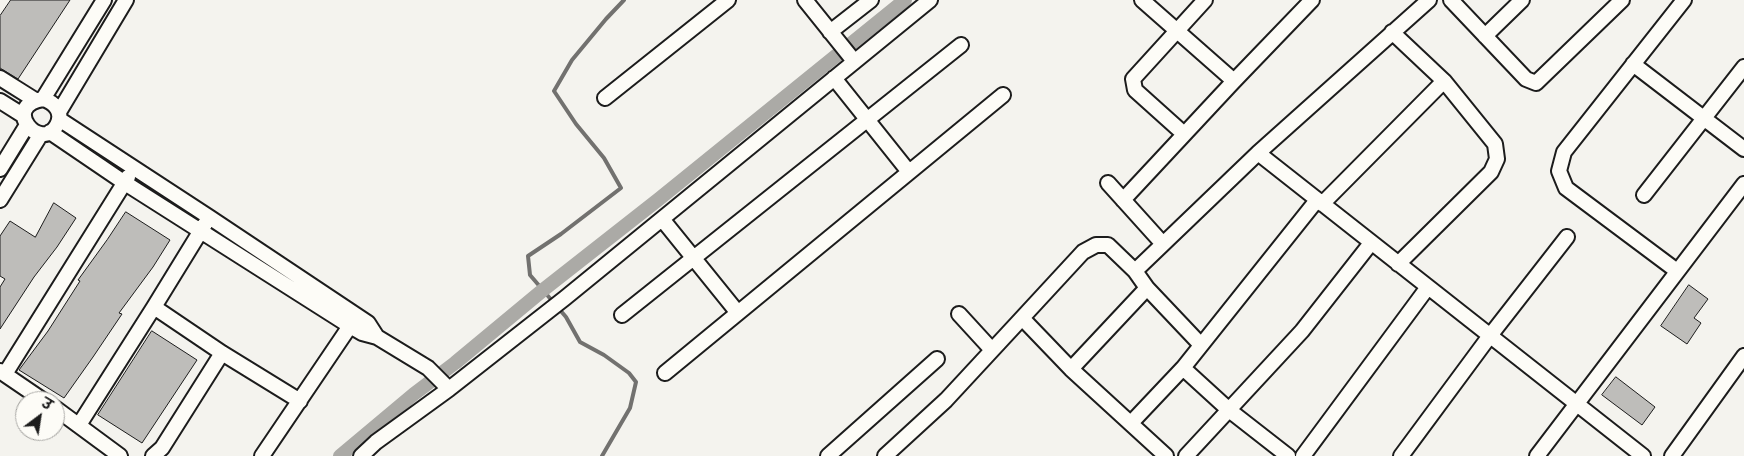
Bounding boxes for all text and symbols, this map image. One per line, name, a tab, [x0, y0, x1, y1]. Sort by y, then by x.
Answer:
north arrow	[15, 391, 65, 441]
text: उ	[38, 392, 57, 415]

